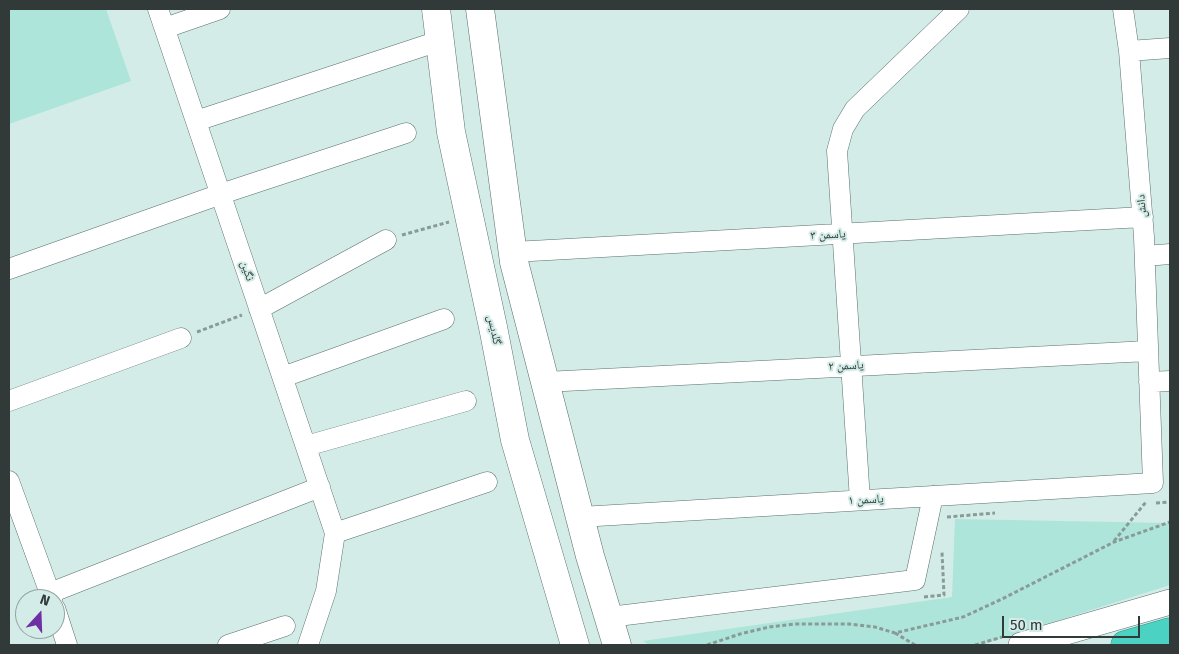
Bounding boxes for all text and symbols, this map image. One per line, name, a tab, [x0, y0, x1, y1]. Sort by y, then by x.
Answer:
street label: دانش	[1134, 194, 1150, 218]
street label: یاسمن ۳	[810, 227, 846, 243]
street label: نگین	[237, 259, 257, 283]
street label: گلدیس	[484, 314, 504, 346]
street label: یاسمن ۲	[828, 358, 864, 374]
street label: یاسمن ۱	[848, 492, 884, 508]
north arrow	[15, 589, 65, 639]
text: N	[38, 591, 52, 610]
scale bar	[1004, 606, 1142, 638]
text: 50 m	[1010, 616, 1043, 634]

